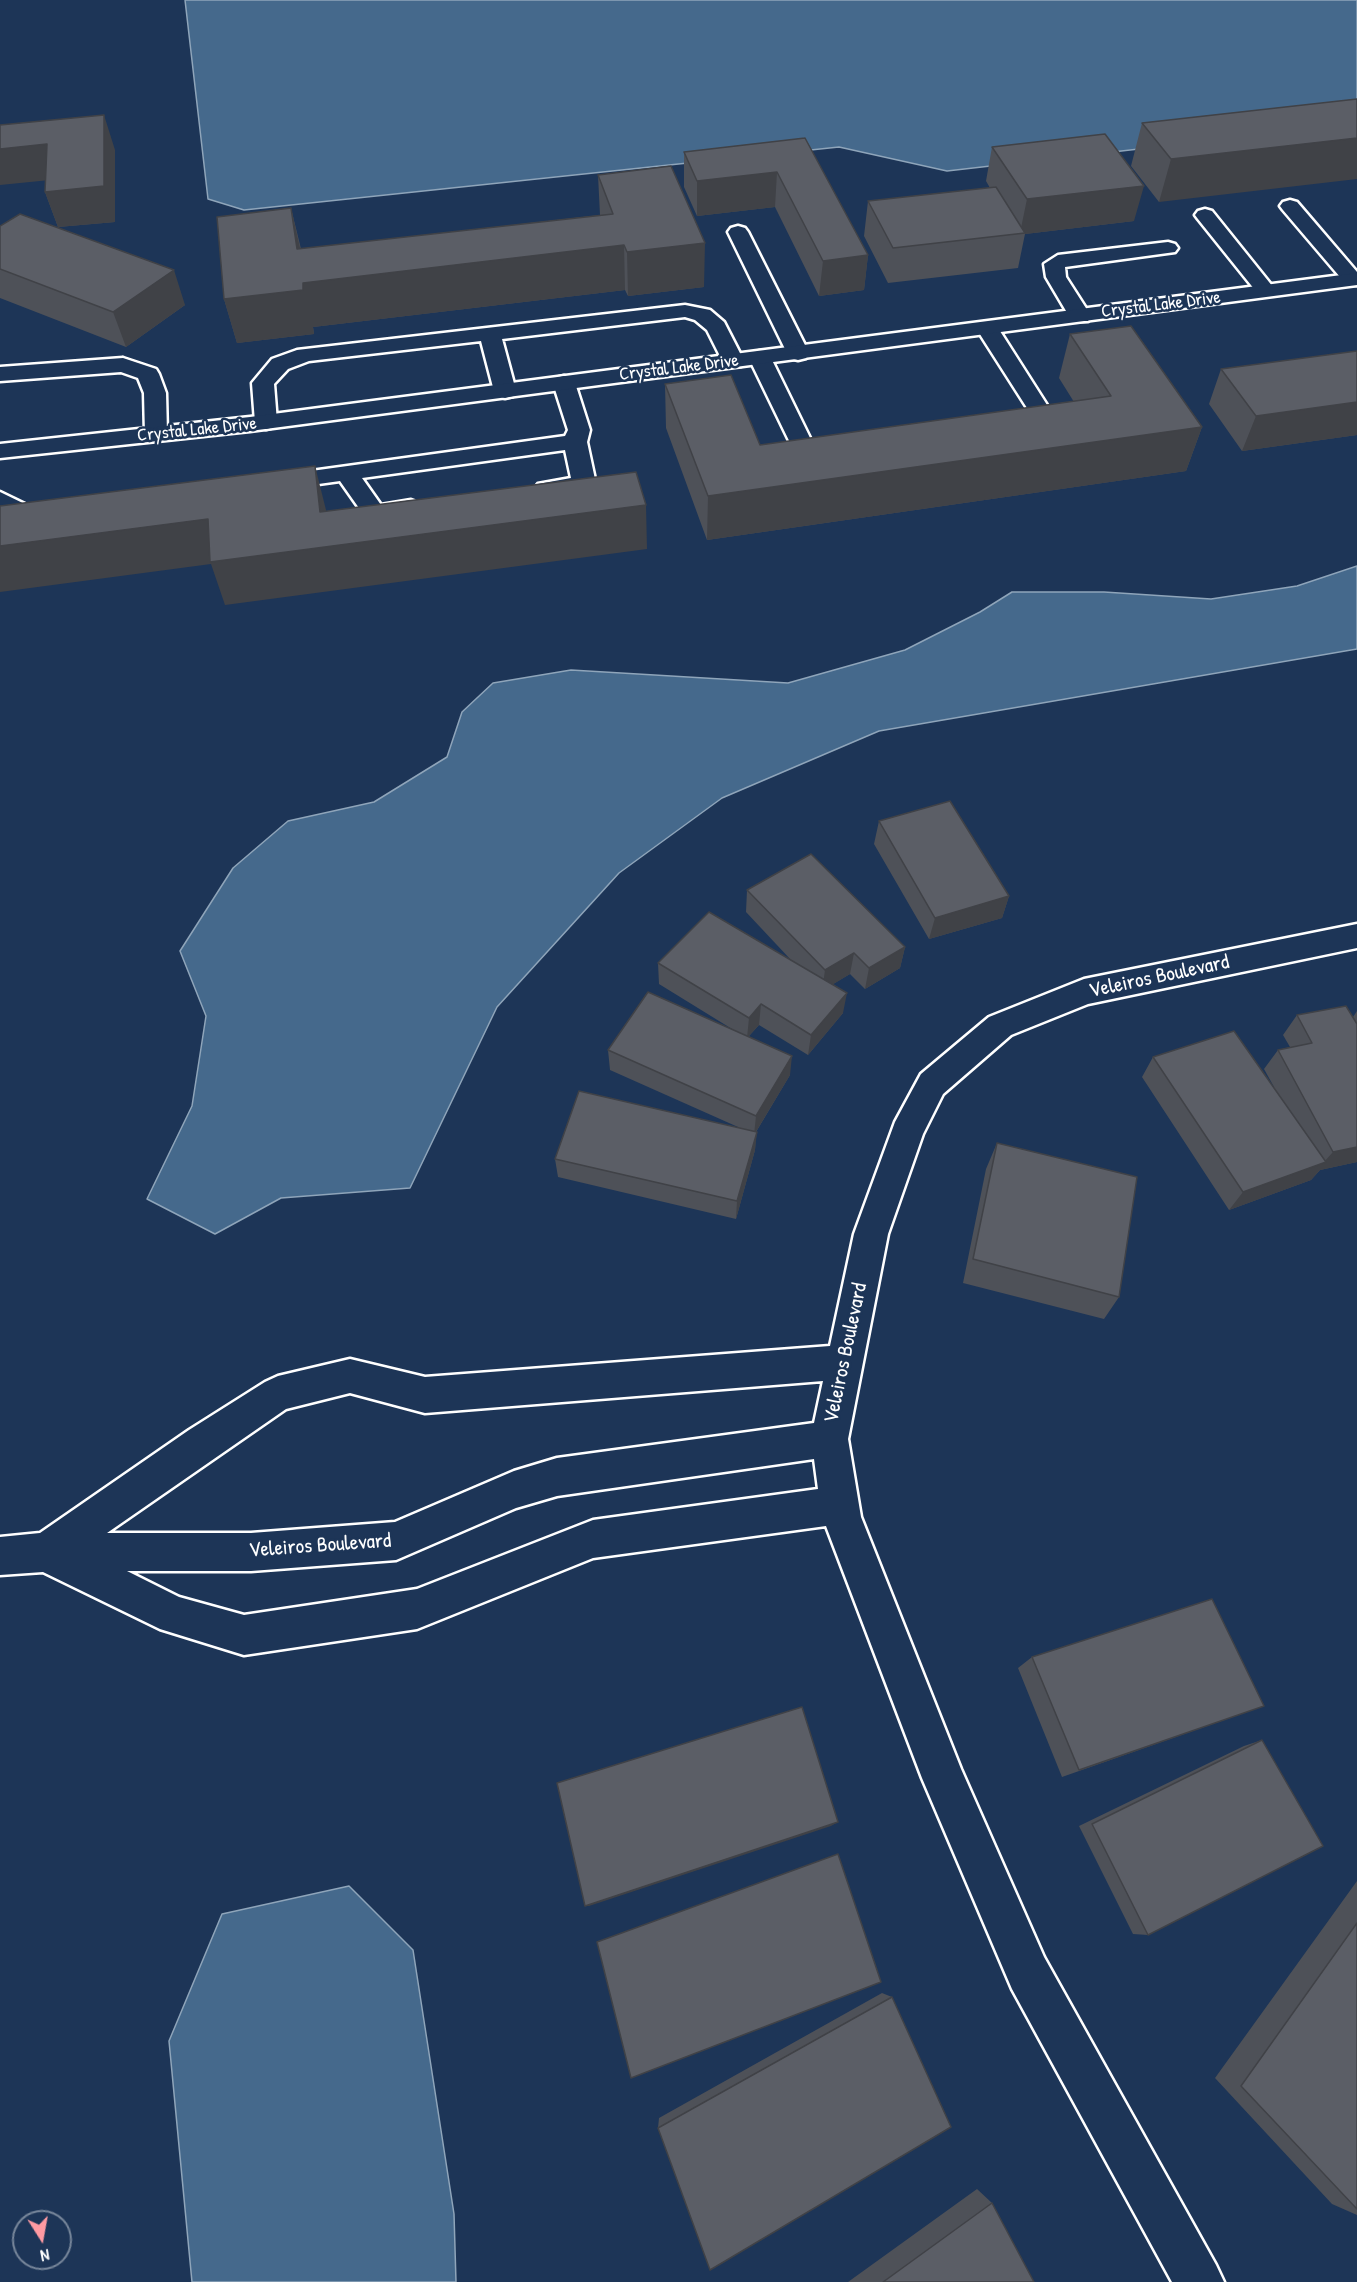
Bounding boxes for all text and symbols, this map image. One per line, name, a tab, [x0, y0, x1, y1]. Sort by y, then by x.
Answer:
street label: Crystal Lake Drive	[1100, 287, 1222, 323]
street label: Crystal Lake Drive	[618, 350, 740, 386]
street label: Crystal Lake Drive	[136, 413, 258, 447]
street label: Veleiros Boulevard	[1087, 950, 1231, 1004]
street label: Veleiros Boulevard	[819, 1281, 873, 1425]
street label: Veleiros Boulevard	[248, 1528, 392, 1564]
north arrow	[12, 2210, 72, 2270]
text: N	[39, 2244, 51, 2267]

